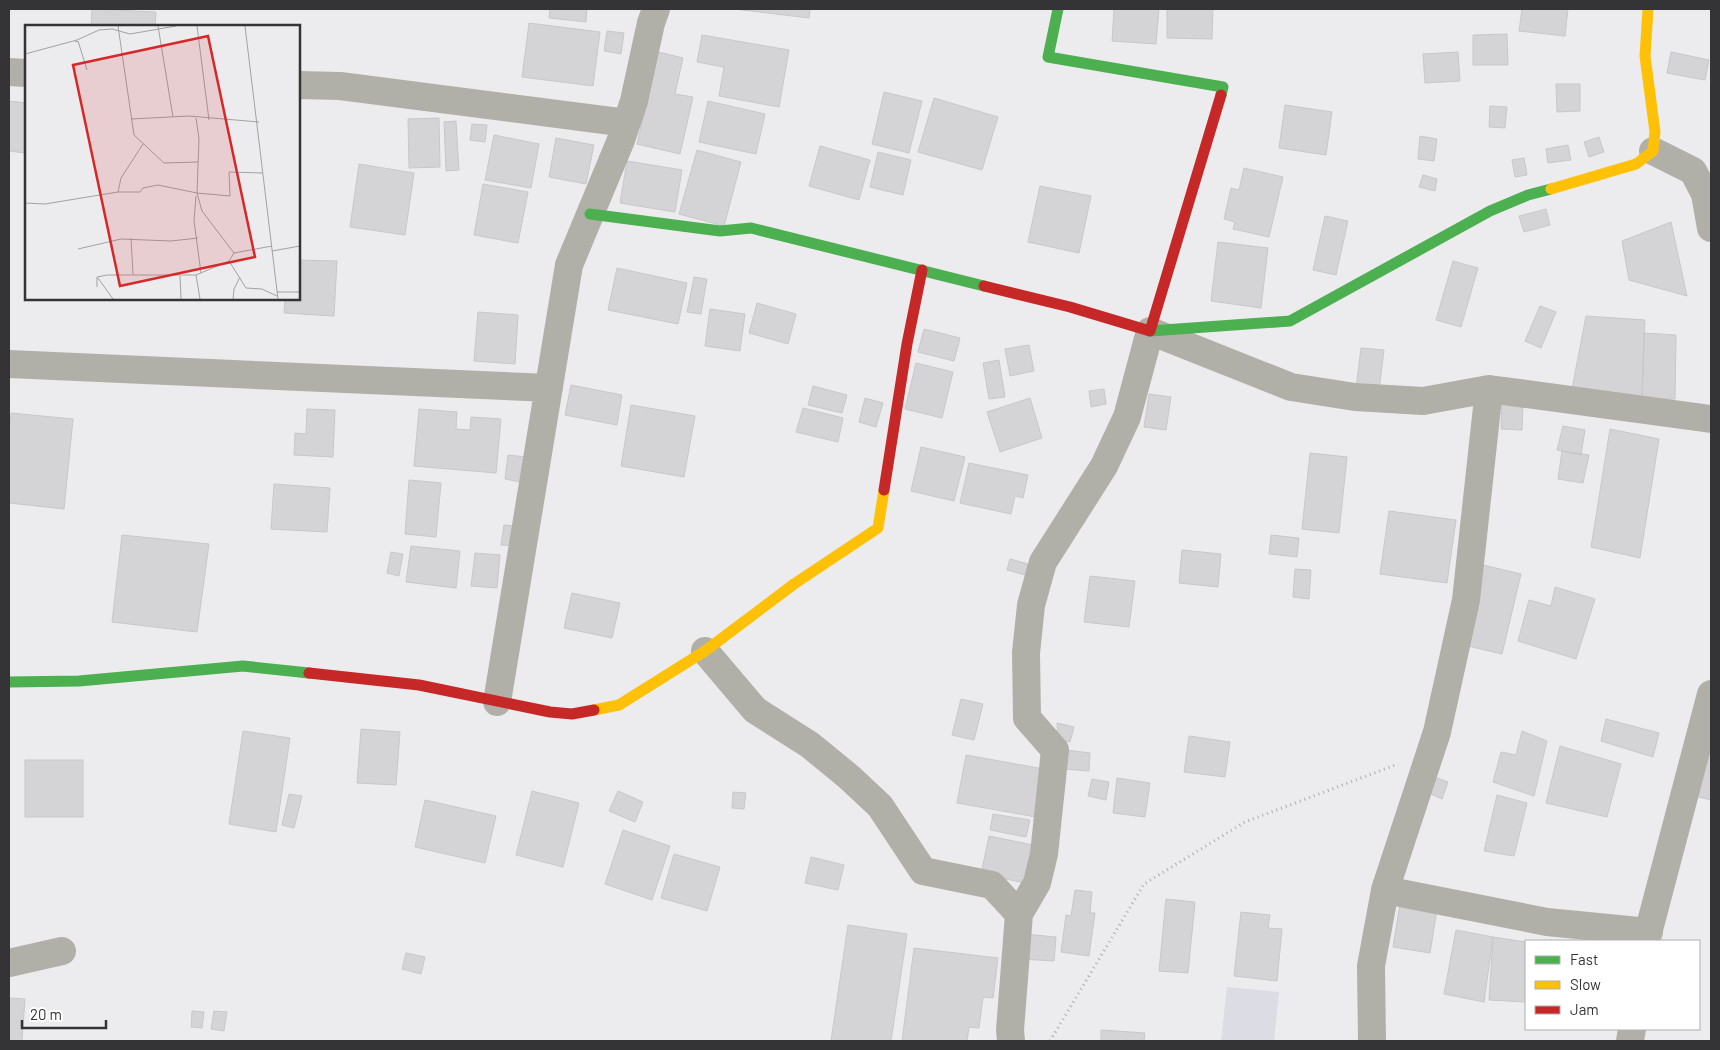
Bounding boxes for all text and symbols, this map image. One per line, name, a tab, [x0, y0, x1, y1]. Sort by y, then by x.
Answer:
inset map	[25, 25, 300, 300]
legend	[1525, 940, 1700, 1030]
text: Fast	[1570, 950, 1598, 968]
text: Slow	[1570, 975, 1601, 993]
scale bar	[22, 998, 106, 1030]
text: Jam	[1570, 1000, 1599, 1018]
text: 20 m	[30, 1005, 62, 1023]

